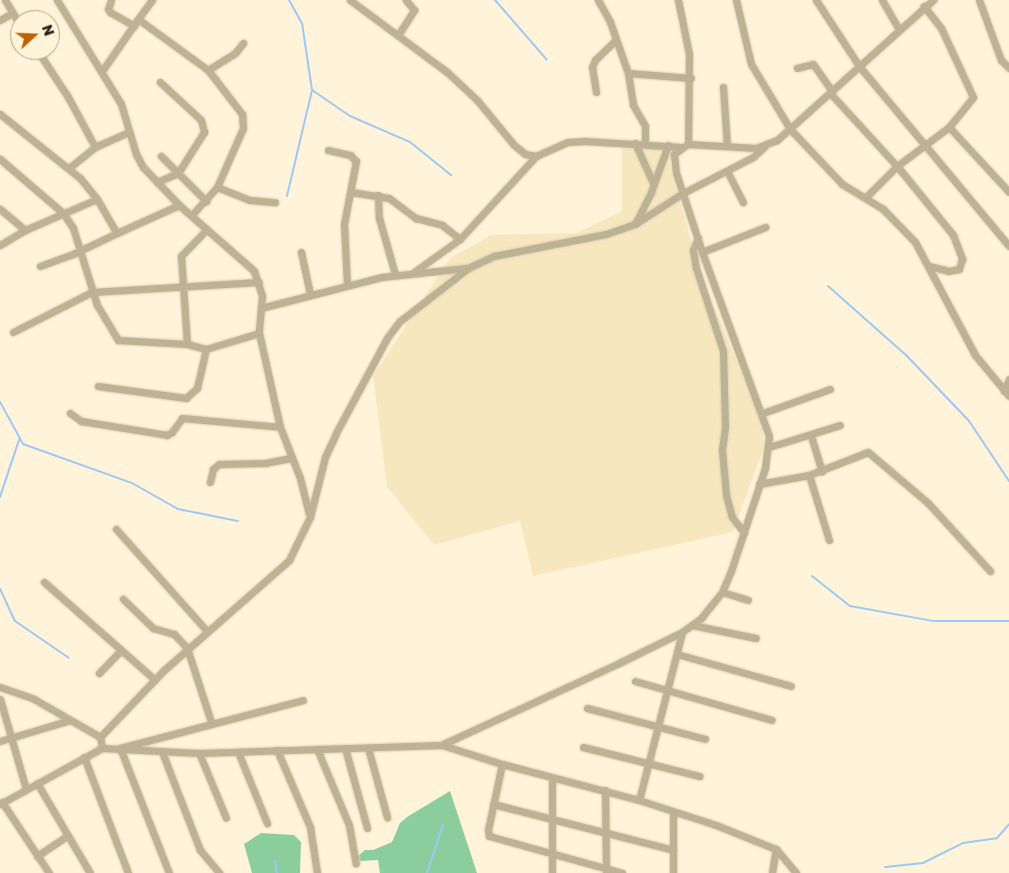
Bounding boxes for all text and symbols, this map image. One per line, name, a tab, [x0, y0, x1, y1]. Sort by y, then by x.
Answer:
north arrow	[10, 10, 60, 60]
text: N	[39, 22, 58, 38]

